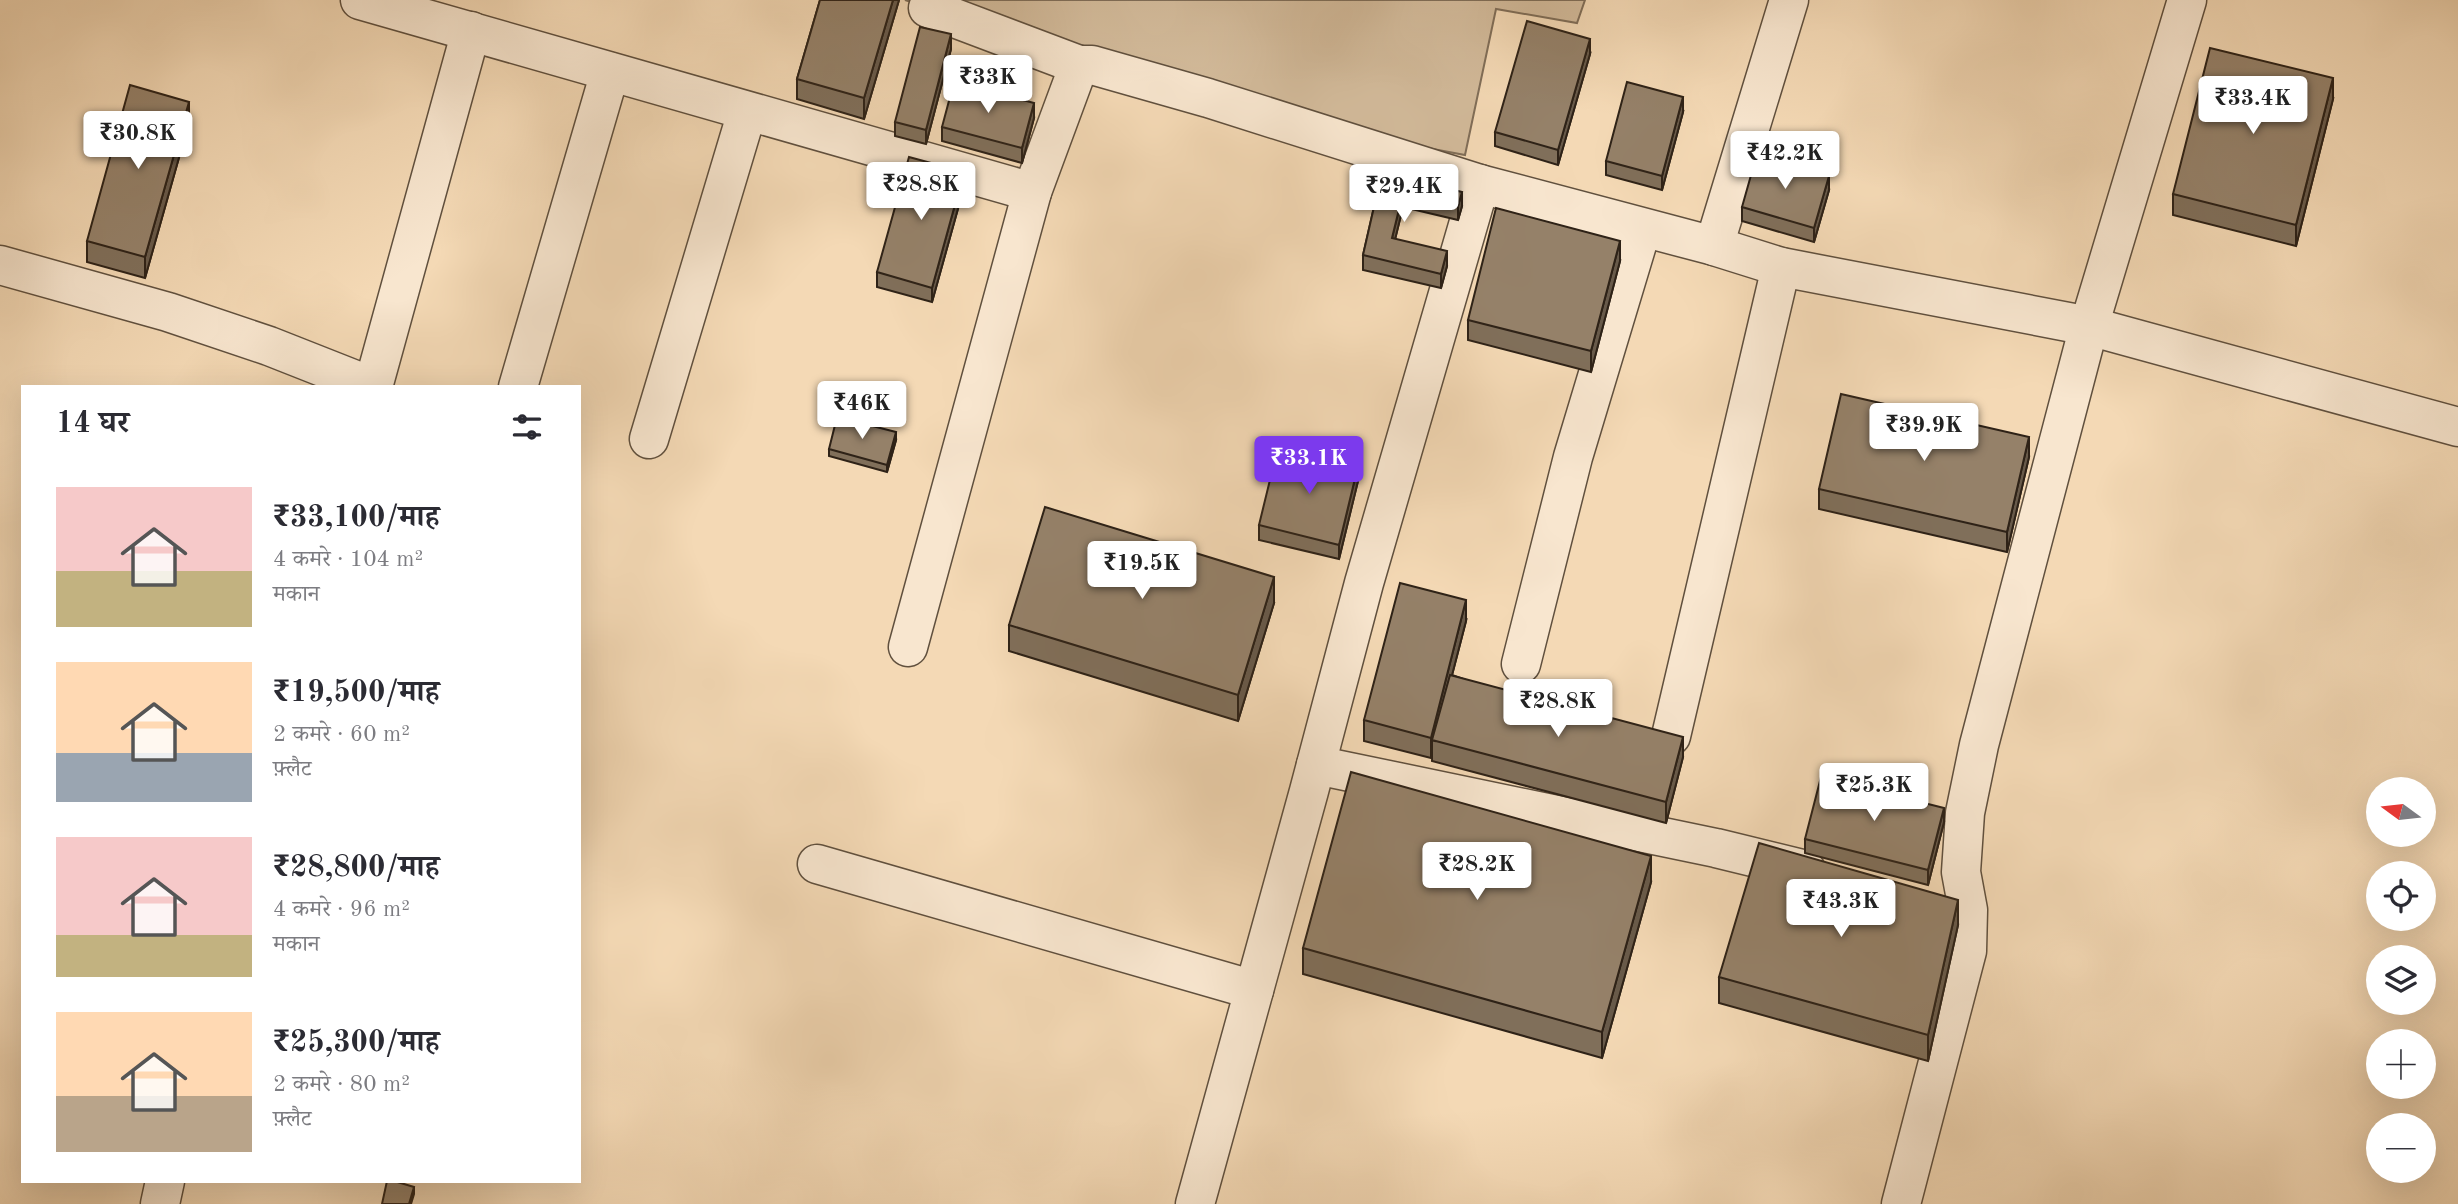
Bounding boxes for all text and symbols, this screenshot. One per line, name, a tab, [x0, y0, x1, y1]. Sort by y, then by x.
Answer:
pin: ₹33K	[947, 55, 1029, 115]
text: ₹33K	[959, 66, 1017, 89]
pin: ₹33.4K	[2196, 76, 2310, 136]
text: ₹33.4K	[2214, 87, 2292, 110]
pin: ₹30.8K	[81, 111, 195, 171]
text: ₹30.8K	[99, 122, 177, 145]
pin: ₹42.2K	[1728, 132, 1842, 191]
text: ₹42.2K	[1746, 142, 1824, 165]
pin: ₹28.8K	[864, 162, 978, 222]
pin: ₹29.4K	[1347, 164, 1461, 224]
text: ₹28.8K	[882, 173, 960, 196]
text: ₹29.4K	[1365, 175, 1443, 198]
pin: ₹46K	[821, 382, 903, 441]
text: ₹46K	[833, 392, 891, 415]
pin: ₹39.9K	[1867, 404, 1981, 463]
icon: filters	[508, 408, 546, 446]
text: 14 घर	[56, 409, 129, 439]
text: ₹39.9K	[1885, 414, 1963, 437]
pin: ₹33.1K	[1252, 436, 1366, 496]
text: ₹33.1K	[1270, 447, 1348, 470]
text: ₹33,100/माह	[273, 503, 439, 533]
icon: home	[112, 515, 196, 599]
pin: ₹19.5K	[1085, 542, 1199, 601]
text: 4 कमरे · 104 m²	[273, 548, 423, 571]
text: ₹19.5K	[1103, 552, 1181, 575]
text: मकान	[273, 583, 320, 606]
text: ₹19,500/माह	[273, 678, 439, 708]
pin: ₹28.8K	[1501, 680, 1615, 739]
icon: home	[112, 690, 196, 774]
text: ₹28.8K	[1519, 690, 1597, 713]
text: 2 कमरे · 60 m²	[273, 723, 410, 746]
text: फ़्लैट	[273, 758, 311, 781]
pin: ₹25.3K	[1817, 764, 1931, 823]
text: ₹25.3K	[1835, 774, 1913, 797]
north arrow	[2366, 777, 2436, 847]
map controls	[2366, 777, 2436, 1183]
pin: ₹28.2K	[1420, 842, 1534, 902]
text: ₹28,800/माह	[273, 853, 439, 883]
text: ₹28.2K	[1438, 853, 1516, 876]
button: locate	[2366, 861, 2436, 931]
icon: home	[112, 865, 196, 949]
pin: ₹43.3K	[1784, 880, 1898, 939]
text: ₹43.3K	[1802, 890, 1880, 913]
text: 4 कमरे · 96 m²	[273, 898, 410, 921]
text: मकान	[273, 933, 320, 956]
button: layers	[2366, 945, 2436, 1015]
text: ₹25,300/माह	[273, 1028, 439, 1058]
button: +	[2366, 1029, 2436, 1099]
icon: home	[112, 1040, 196, 1124]
text: 2 कमरे · 80 m²	[273, 1073, 410, 1096]
text: फ़्लैट	[273, 1108, 311, 1131]
button: −	[2366, 1113, 2436, 1183]

